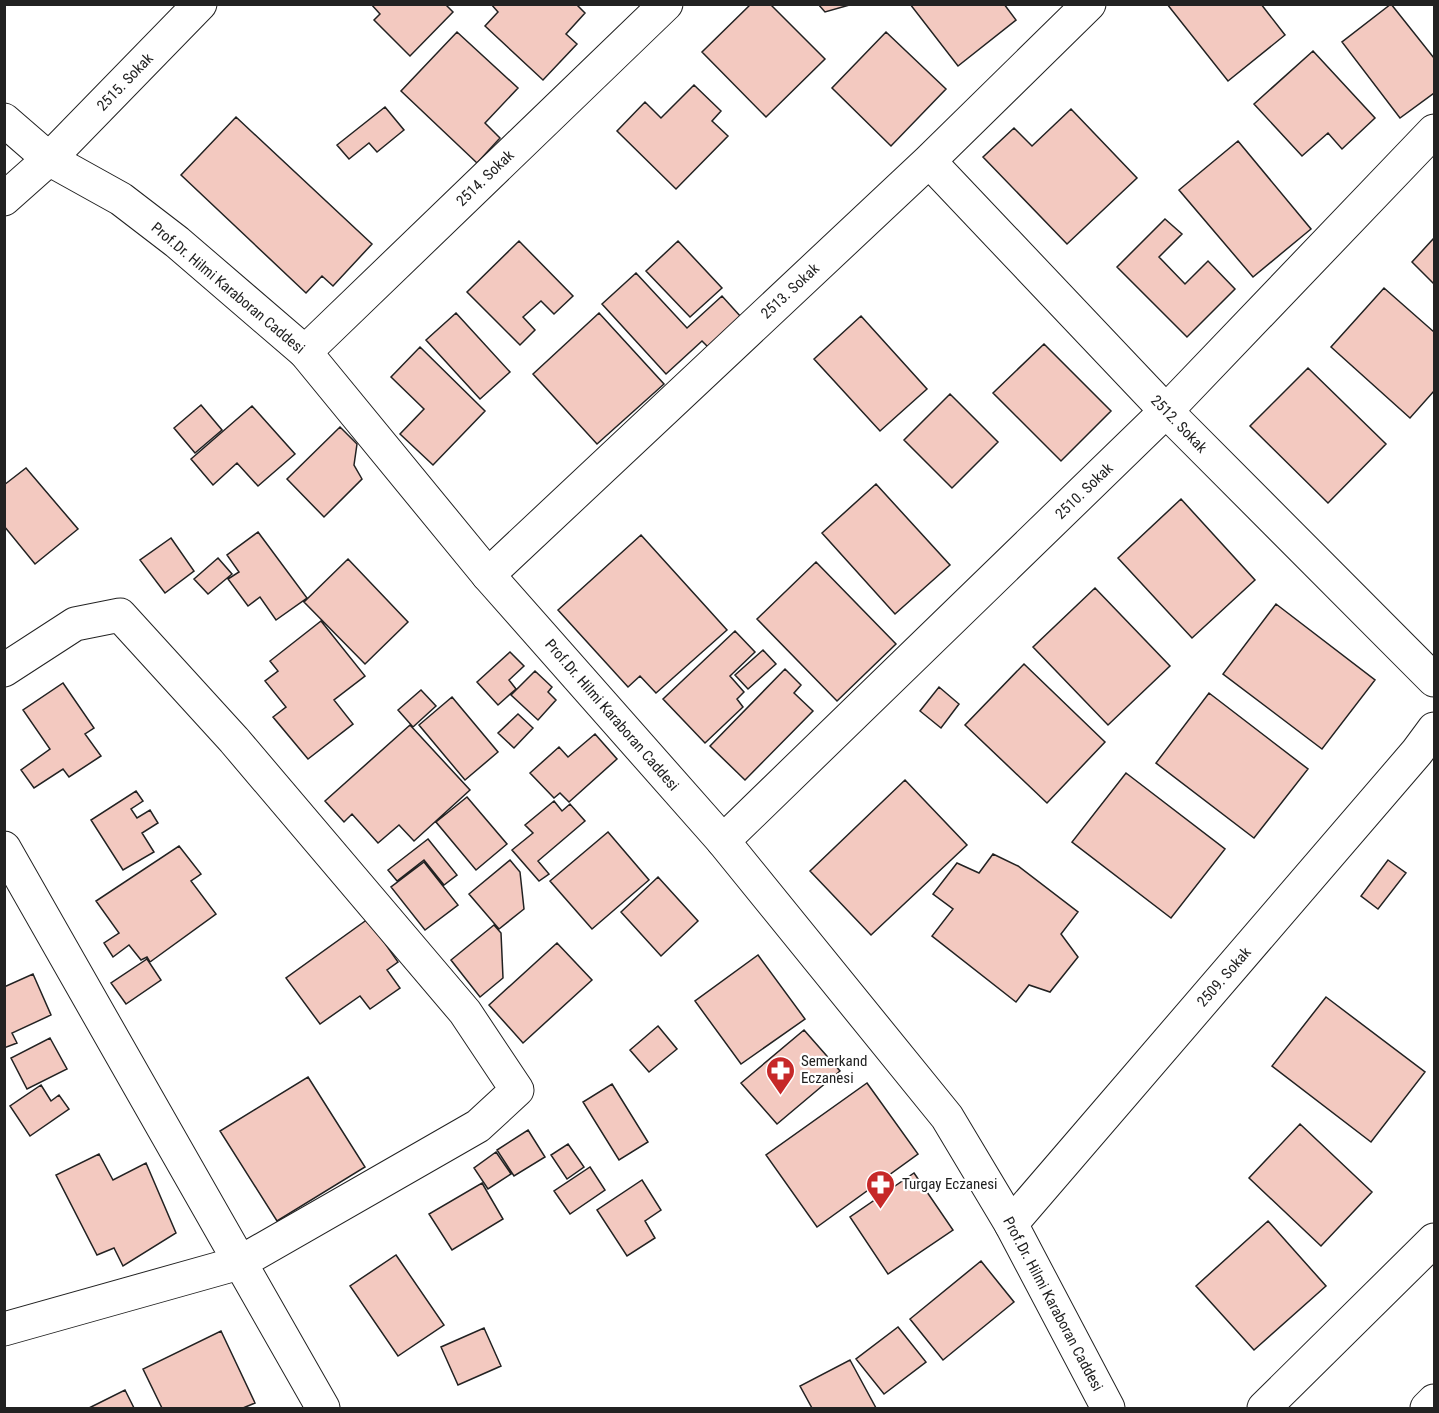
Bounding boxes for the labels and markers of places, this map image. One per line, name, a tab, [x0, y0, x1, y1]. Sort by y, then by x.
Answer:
place label: Semerkand Eczanesi	[801, 1052, 867, 1087]
pharmacy icon: Semerkand Eczanesi	[764, 1054, 796, 1096]
pharmacy icon: Turgay Eczanesi	[865, 1168, 897, 1210]
place label: Turgay Eczanesi	[902, 1175, 998, 1193]

